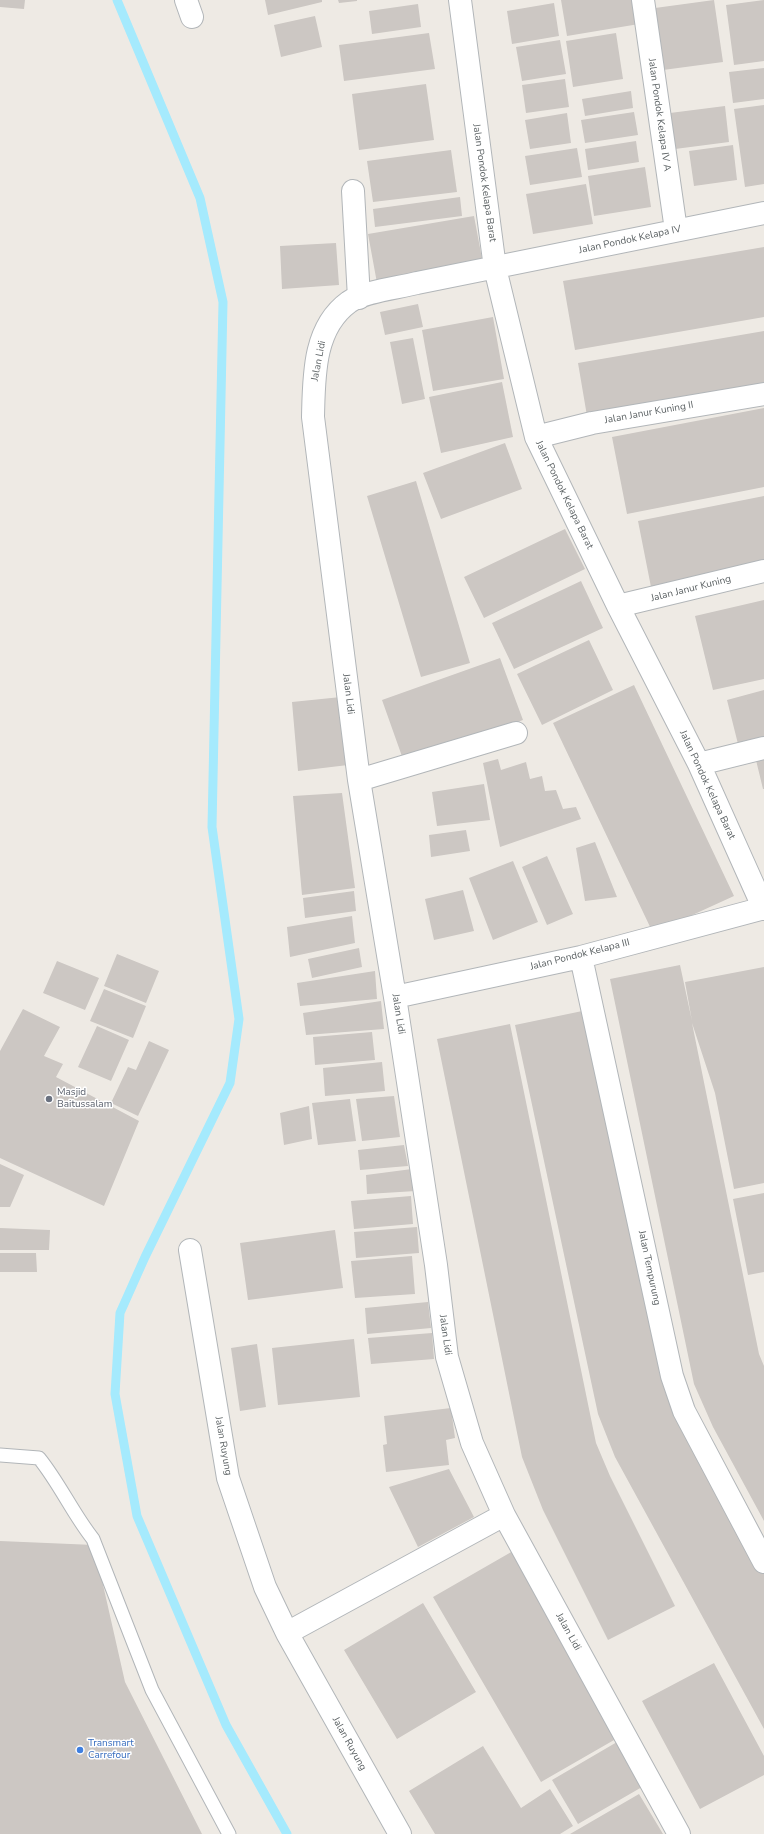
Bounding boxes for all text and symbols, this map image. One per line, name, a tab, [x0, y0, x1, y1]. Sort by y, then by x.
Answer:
street label: Jalan Pondok Kelapa IV A	[645, 58, 673, 172]
street label: Jalan Pondok Kelapa Barat	[470, 123, 498, 243]
street label: Jalan Pondok Kelapa IV	[578, 223, 682, 257]
street label: Jalan Lidi	[309, 340, 329, 382]
street label: Jalan Janur Kuning II	[604, 399, 694, 427]
street label: Jalan Pondok Kelapa Barat	[532, 439, 596, 551]
street label: Jalan Janur Kuning	[650, 573, 732, 605]
street label: Jalan Lidi	[340, 673, 356, 715]
street label: Jalan Pondok Kelapa Barat	[676, 728, 738, 842]
street label: Jalan Pondok Kelapa III	[529, 937, 631, 973]
street label: Jalan Lidi	[389, 993, 407, 1035]
place label: Masjid Baitussalam	[57, 1087, 112, 1110]
marker: Masjid Baitussalam	[44, 1094, 54, 1104]
street label: Jalan Tempurung	[635, 1229, 663, 1307]
street label: Jalan Lidi	[436, 1314, 454, 1356]
street label: Jalan Ruyung	[212, 1416, 234, 1476]
street label: Jalan Lidi	[553, 1611, 583, 1653]
street label: Jalan Ruyung	[329, 1715, 369, 1773]
place label: Transmart Carrefour	[88, 1738, 134, 1762]
marker: Transmart Carrefour	[75, 1745, 85, 1755]

